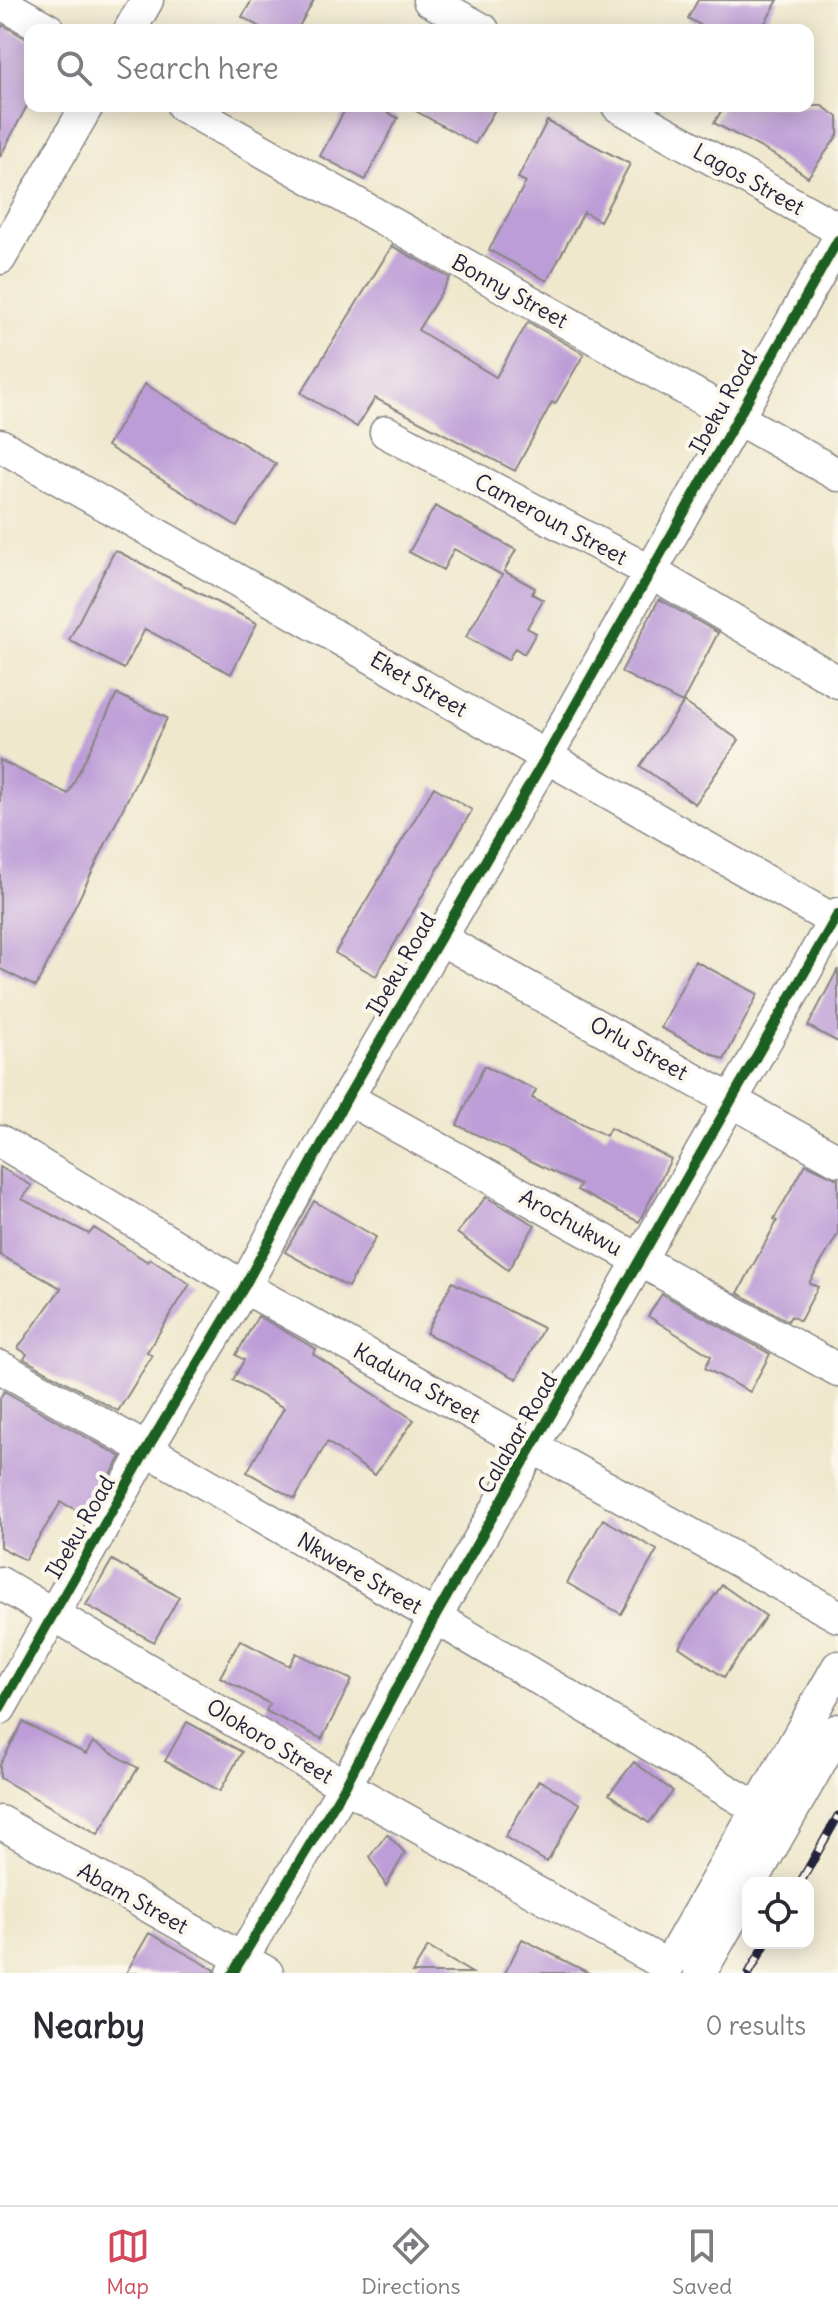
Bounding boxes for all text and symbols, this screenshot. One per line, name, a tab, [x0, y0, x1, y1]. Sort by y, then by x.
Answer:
search box	[24, 24, 814, 112]
icon: search	[52, 46, 96, 90]
text: Search here	[116, 49, 279, 87]
street label: Lagos Street	[688, 137, 810, 221]
street label: Bonny Street	[447, 248, 573, 334]
street label: Ibeku Road	[683, 345, 763, 459]
street label: Cameroun Street	[470, 467, 632, 571]
street label: Eket Street	[366, 645, 472, 723]
street label: Ibeku Road	[360, 907, 442, 1021]
street label: Orlu Street	[585, 1010, 693, 1086]
street label: Arochukwu	[515, 1182, 627, 1262]
street label: Kaduna Street	[349, 1337, 485, 1429]
street label: Calabar Road	[471, 1368, 563, 1498]
street label: Ibeku Road	[39, 1470, 121, 1584]
street label: Nkwere Street	[293, 1526, 427, 1620]
street label: Olokoro Street	[202, 1692, 338, 1790]
street label: Abam Street	[73, 1856, 193, 1940]
map controls	[742, 1877, 814, 1949]
button: locate	[742, 1877, 814, 1949]
text: Nearby	[32, 2004, 145, 2047]
text: 0 results	[705, 2009, 806, 2042]
tab: Map	[106, 2224, 150, 2300]
tab: Directions	[361, 2224, 461, 2300]
tab: Saved	[672, 2224, 732, 2300]

